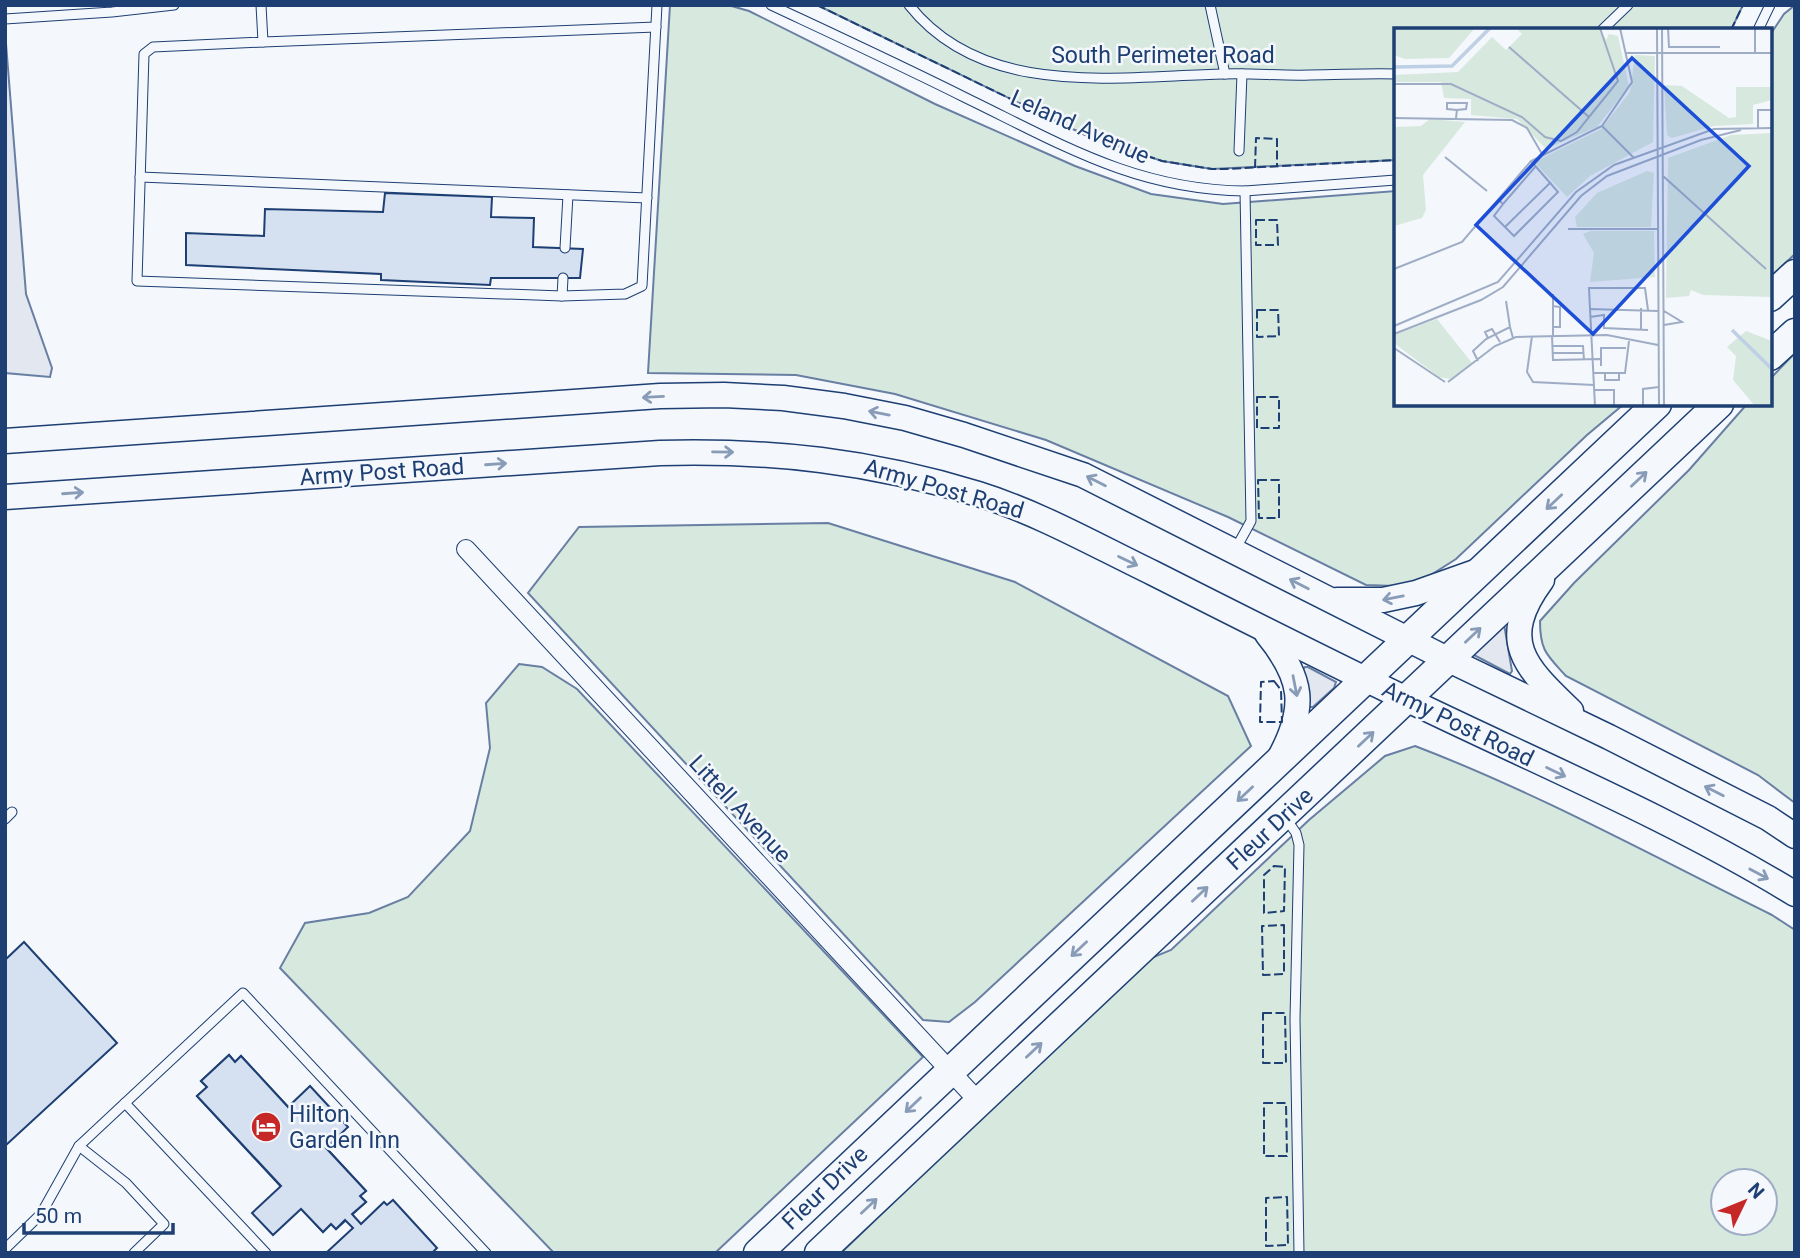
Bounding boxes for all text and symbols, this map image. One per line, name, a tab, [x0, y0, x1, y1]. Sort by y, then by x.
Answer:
inset map	[1394, 28, 1772, 406]
street label: South Perimeter Road	[1051, 42, 1275, 69]
street label: Leland Avenue	[1006, 84, 1154, 170]
one-way arrow	[642, 390, 665, 403]
one-way arrow	[868, 406, 891, 419]
one-way arrow	[711, 445, 734, 459]
street label: Army Post Road	[299, 453, 465, 491]
street label: Army Post Road	[861, 453, 1027, 525]
one-way arrow	[484, 457, 507, 470]
one-way arrow	[1630, 471, 1647, 488]
one-way arrow	[1086, 474, 1107, 488]
one-way arrow	[62, 486, 84, 499]
one-way arrow	[1546, 493, 1563, 510]
one-way arrow	[1117, 554, 1138, 568]
one-way arrow	[1289, 577, 1310, 591]
one-way arrow	[1382, 592, 1405, 605]
one-way arrow	[1464, 627, 1481, 644]
one-way arrow	[1289, 674, 1303, 697]
street label: Army Post Road	[1378, 676, 1538, 772]
one-way arrow	[1357, 730, 1374, 747]
street label: Littell Avenue	[683, 750, 797, 868]
one-way arrow	[1545, 765, 1566, 779]
street label: Fleur Drive	[1221, 782, 1319, 876]
one-way arrow	[1704, 783, 1725, 797]
one-way arrow	[1237, 785, 1254, 802]
one-way arrow	[1749, 867, 1769, 881]
one-way arrow	[1191, 886, 1208, 903]
one-way arrow	[1071, 941, 1088, 958]
one-way arrow	[1025, 1042, 1043, 1058]
one-way arrow	[904, 1097, 922, 1113]
place label: Hilton Garden Inn	[289, 1101, 400, 1154]
hotel icon: Hilton Garden Inn	[249, 1110, 283, 1144]
street label: Fleur Drive	[777, 1141, 873, 1235]
north arrow	[1709, 1167, 1779, 1237]
text: N	[1743, 1178, 1769, 1203]
scale bar	[24, 1192, 173, 1236]
one-way arrow	[860, 1198, 878, 1214]
text: 50 m	[35, 1204, 82, 1228]

